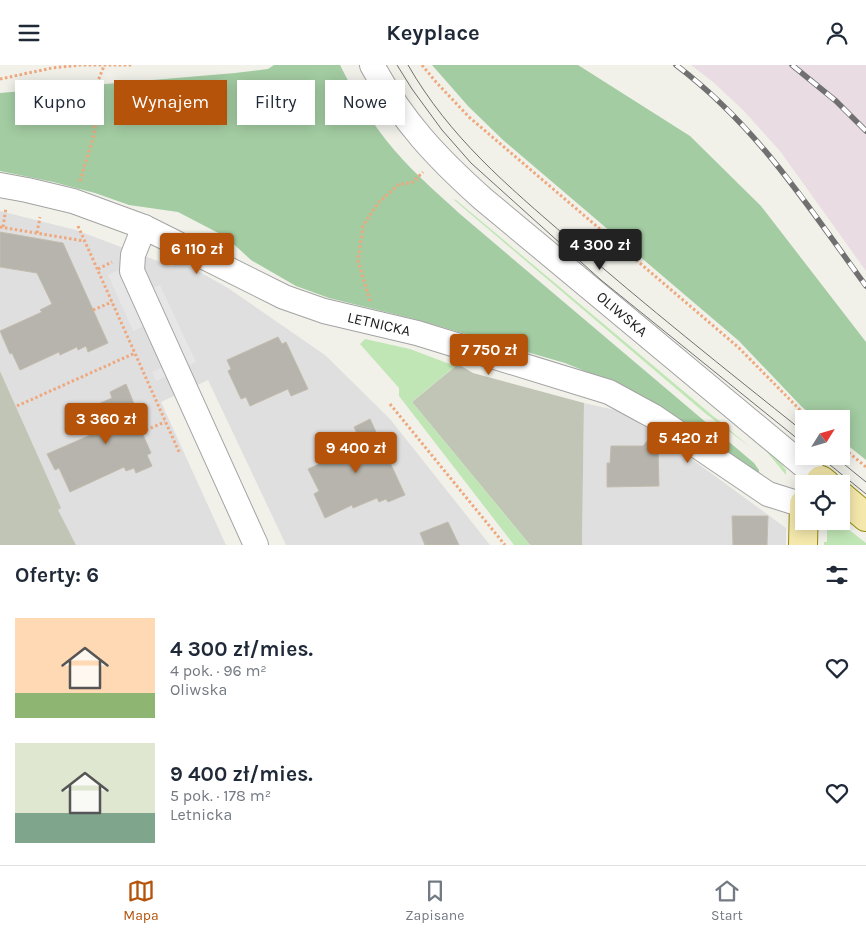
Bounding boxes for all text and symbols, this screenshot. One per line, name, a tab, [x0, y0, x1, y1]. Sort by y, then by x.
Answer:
icon: menu	[15, 19, 43, 47]
icon: person	[823, 19, 851, 47]
text: Keyplace	[386, 20, 480, 46]
chip: Kupno	[15, 80, 104, 125]
chip: Wynajem	[114, 80, 227, 125]
chip: Filtry	[237, 80, 315, 125]
chip: Nowe	[325, 80, 405, 125]
pin: 4 300 zł	[548, 229, 652, 271]
pin: 6 110 zł	[145, 233, 249, 275]
text: 4 300 zł	[570, 235, 630, 254]
text: 6 110 zł	[171, 239, 223, 258]
street label: OLIWSKA	[593, 287, 651, 341]
street label: LETNICKA	[346, 308, 413, 340]
pin: 7 750 zł	[437, 333, 541, 376]
text: 7 750 zł	[461, 340, 517, 359]
pin: 3 360 zł	[54, 403, 158, 445]
text: 3 360 zł	[76, 409, 136, 428]
north arrow	[795, 410, 850, 465]
map controls	[795, 410, 850, 530]
pin: 5 420 zł	[636, 421, 740, 464]
text: 5 420 zł	[658, 428, 718, 447]
pin: 9 400 zł	[304, 431, 408, 474]
text: 9 400 zł	[326, 438, 386, 457]
button: locate	[795, 475, 850, 530]
icon: filters	[823, 561, 851, 589]
text: Oferty: 6	[15, 563, 99, 587]
text: 4 300 zł/mies.	[170, 637, 313, 661]
icon: home	[55, 638, 115, 698]
icon: heart	[823, 654, 851, 682]
text: 4 pok. · 96 m²	[170, 661, 267, 680]
text: Oliwska	[170, 680, 227, 699]
text: 9 400 zł/mies.	[170, 762, 313, 786]
icon: home	[55, 763, 115, 823]
icon: heart	[823, 779, 851, 807]
text: 5 pok. · 178 m²	[170, 786, 271, 805]
text: Letnicka	[170, 805, 232, 824]
tab: Mapa	[123, 877, 159, 924]
tab: Zapisane	[405, 877, 464, 924]
tab: Start	[711, 877, 743, 924]

